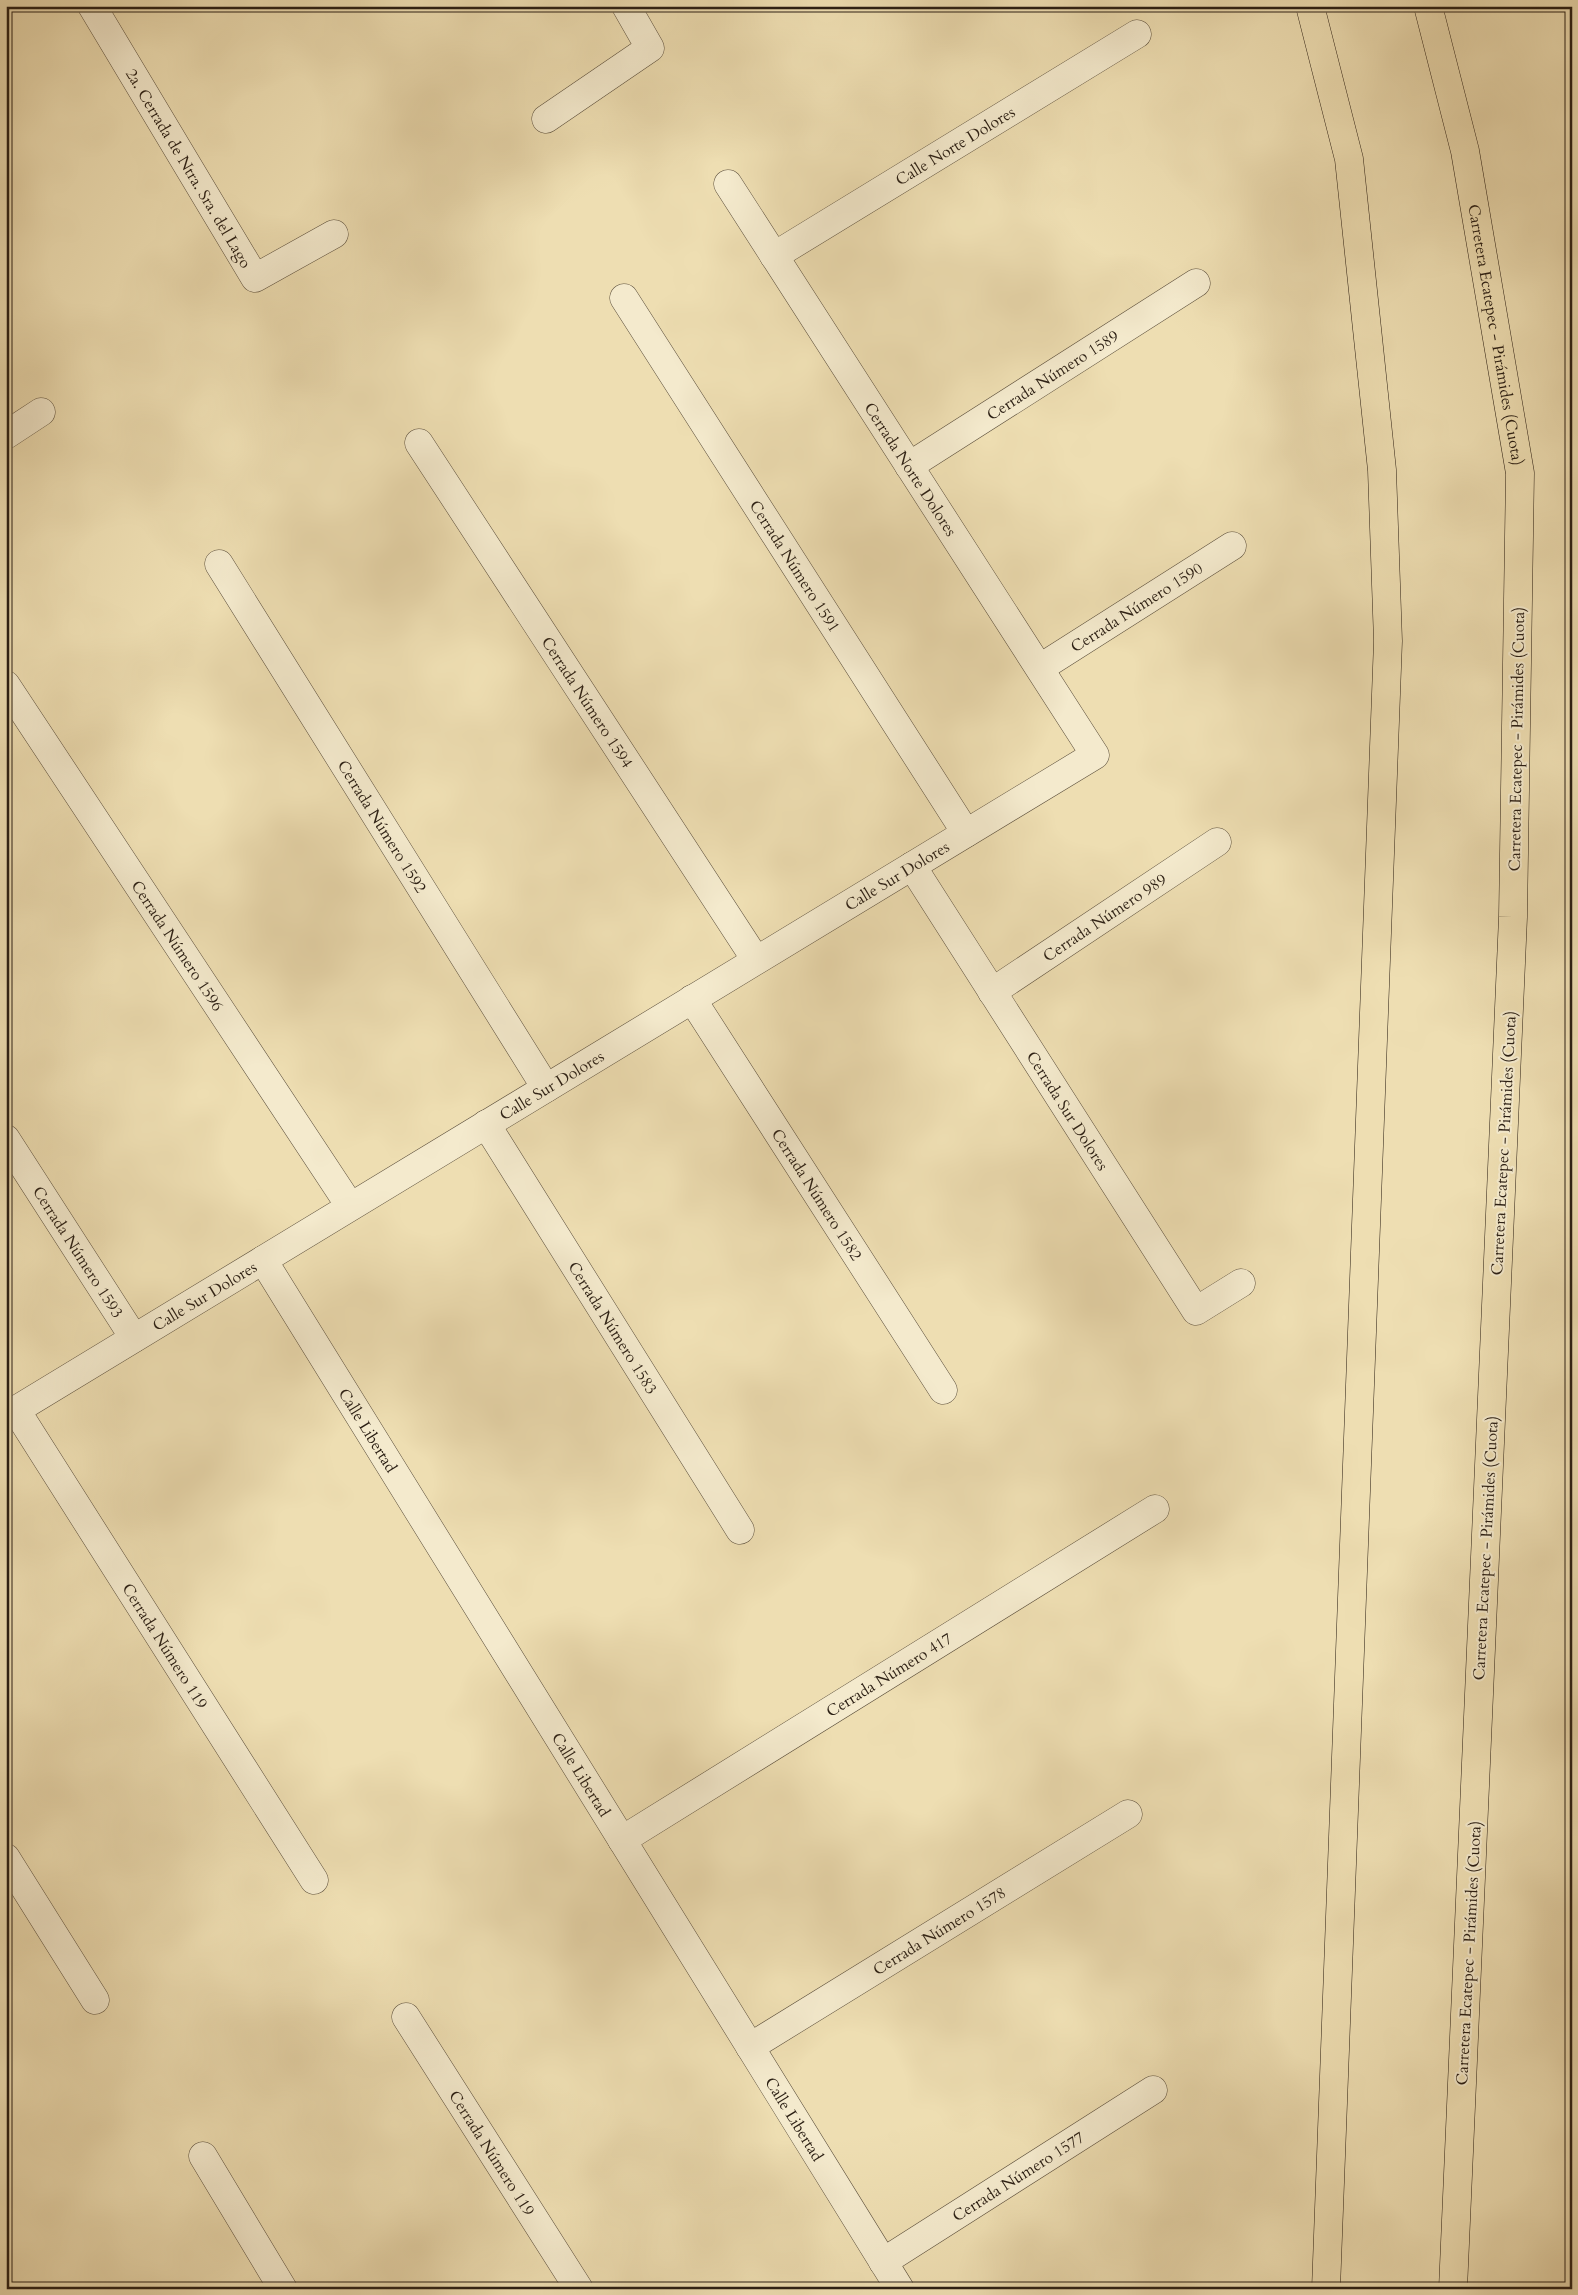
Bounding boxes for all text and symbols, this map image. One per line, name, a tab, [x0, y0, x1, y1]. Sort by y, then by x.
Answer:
street label: 2a. Cerrada de Ntra. Sra. del Lago	[120, 65, 257, 273]
street label: Calle Norte Dolores	[891, 101, 1019, 191]
street label: Carretera Ecatepec - Pirámides (Cuota)	[1462, 203, 1529, 467]
street label: Cerrada Número 1589	[983, 325, 1123, 426]
street label: Cerrada Norte Dolores	[859, 398, 962, 541]
street label: Cerrada Número 1591	[744, 496, 845, 637]
street label: Cerrada Número 1590	[1066, 557, 1207, 658]
street label: Carretera Ecatepec - Pirámides (Cuota)	[1504, 607, 1530, 872]
street label: Cerrada Número 1594	[536, 632, 638, 772]
street label: Cerrada Número 1592	[332, 756, 431, 897]
street label: Calle Sur Dolores	[841, 836, 954, 916]
street label: Cerrada Número 989	[1039, 869, 1171, 967]
street label: Cerrada Número 1596	[126, 876, 228, 1016]
street label: Carretera Ecatepec - Pirámides (Cuota)	[1486, 1010, 1522, 1276]
street label: Calle Sur Dolores	[495, 1046, 608, 1126]
street label: Cerrada Sur Dolores	[1021, 1047, 1113, 1175]
street label: Cerrada Número 1582	[766, 1125, 867, 1265]
street label: Cerrada Número 1593	[27, 1182, 128, 1322]
street label: Calle Sur Dolores	[148, 1256, 261, 1337]
street label: Cerrada Número 1583	[563, 1257, 662, 1399]
street label: Calle Libertad	[333, 1384, 402, 1477]
street label: Carretera Ecatepec - Pirámides (Cuota)	[1468, 1415, 1504, 1681]
street label: Cerrada Número 119	[117, 1579, 213, 1713]
street label: Cerrada Número 417	[822, 1628, 956, 1723]
street label: Calle Libertad	[546, 1729, 615, 1822]
street label: Carretera Ecatepec - Pirámides (Cuota)	[1451, 1820, 1487, 2086]
street label: Cerrada Número 1578	[869, 1882, 1010, 1981]
street label: Calle Libertad	[759, 2073, 828, 2166]
street label: Cerrada Número 119	[444, 2087, 540, 2220]
street label: Cerrada Número 1577	[948, 2127, 1089, 2227]

